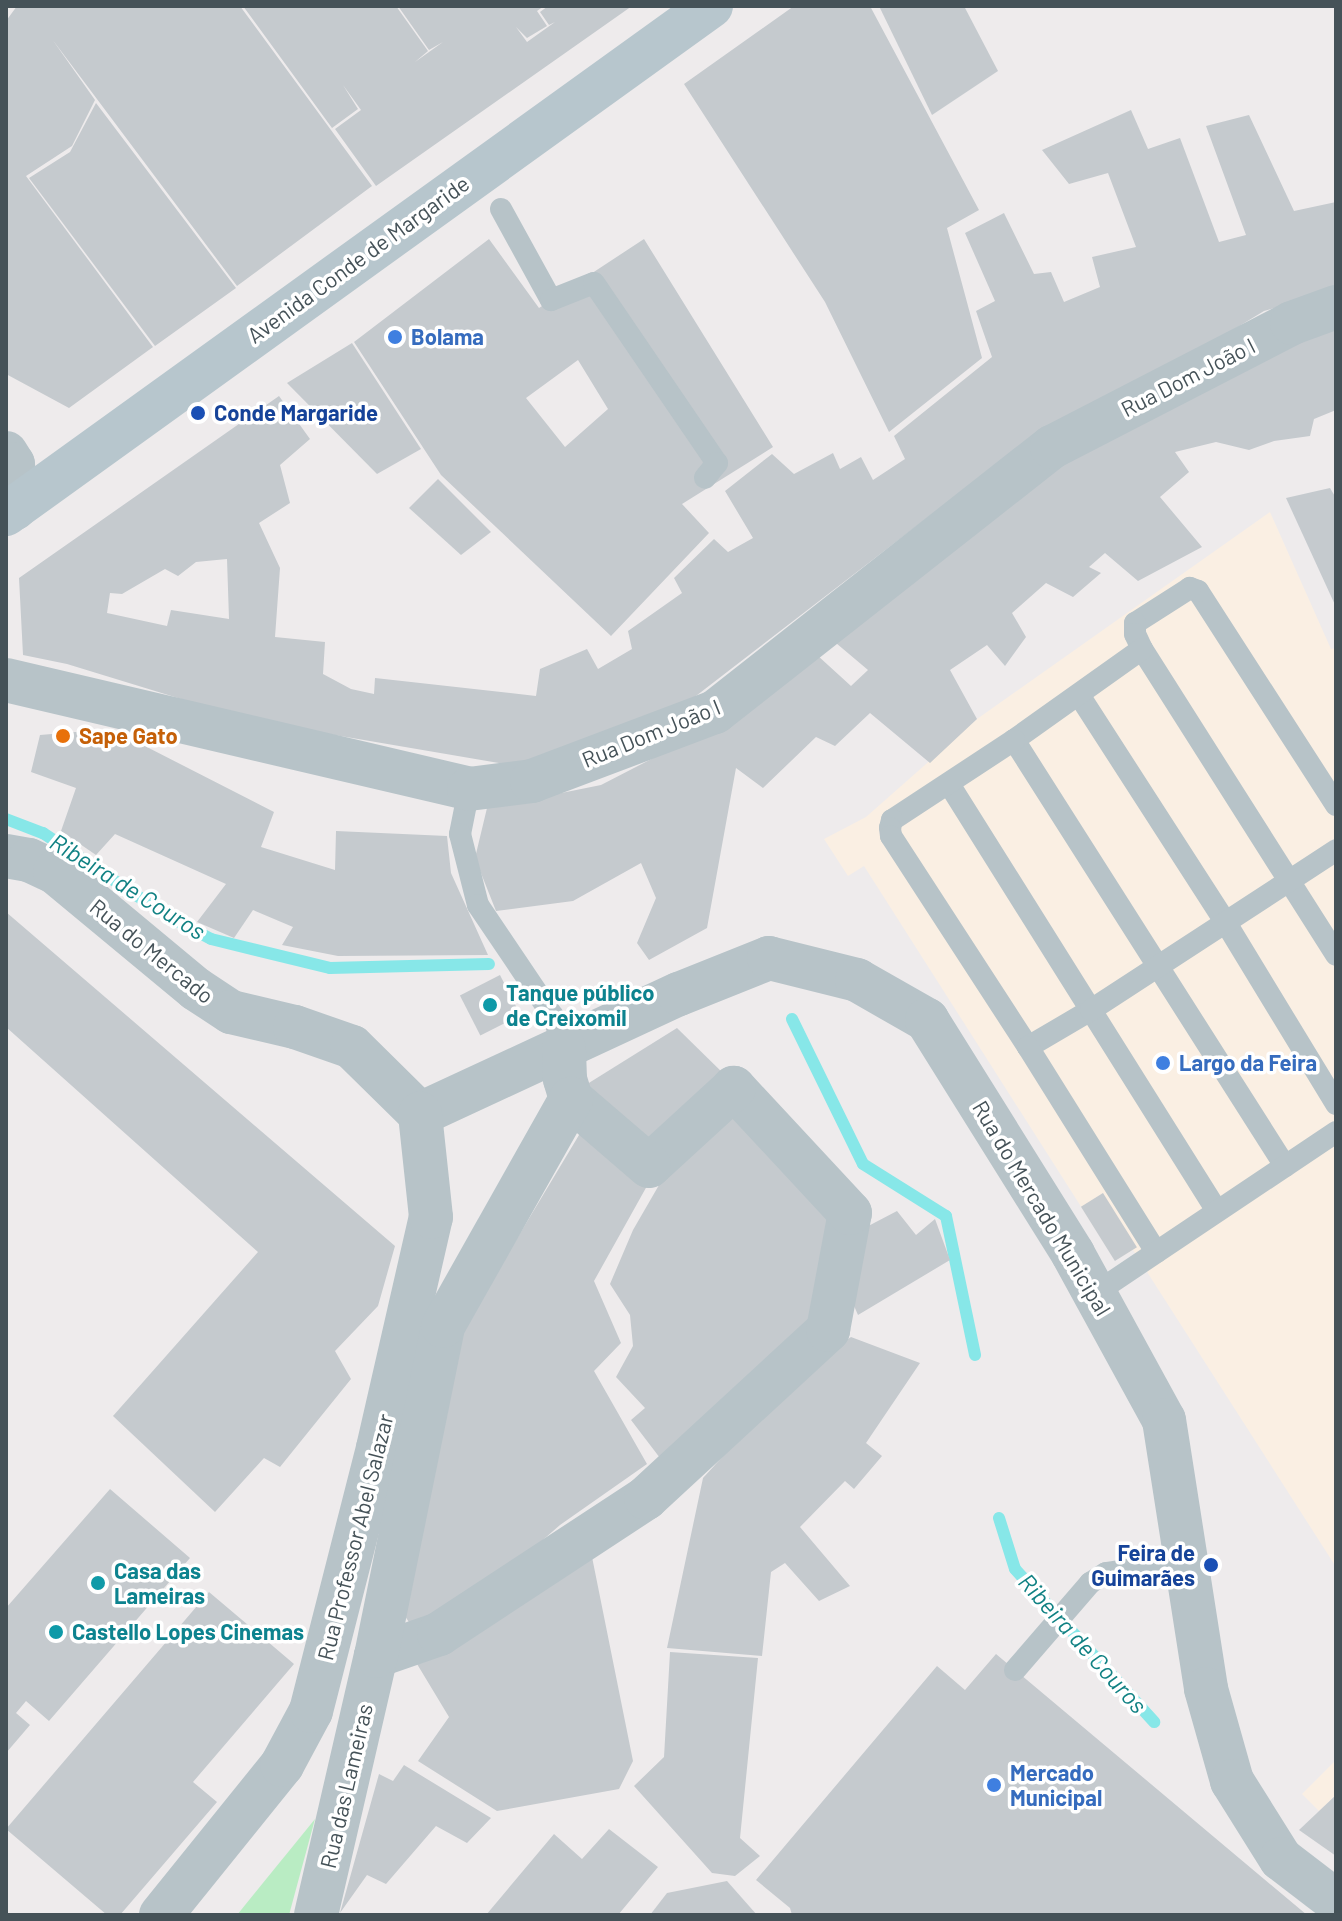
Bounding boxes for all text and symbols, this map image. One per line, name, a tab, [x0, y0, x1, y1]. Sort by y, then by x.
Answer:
street label: Avenida Conde de Margaride	[242, 170, 474, 348]
place label: Bolama	[411, 324, 484, 350]
marker: Bolama	[386, 328, 404, 346]
street label: Rua Dom João I	[1117, 332, 1259, 422]
place label: Conde Margaride	[214, 400, 378, 426]
marker: Conde Margaride	[189, 404, 207, 422]
street label: Rua Dom João I	[578, 693, 724, 773]
place label: Sape Gato	[79, 723, 178, 749]
marker: Sape Gato	[54, 727, 72, 745]
water label: Ribeira de Couros	[45, 827, 211, 945]
street label: Rua do Mercado	[85, 893, 219, 1009]
place label: Tanque público de Creixomil	[506, 979, 655, 1030]
marker: Tanque público de Creixomil	[481, 996, 499, 1014]
place label: Largo da Feira	[1179, 1050, 1317, 1076]
marker: Largo da Feira	[1154, 1054, 1172, 1072]
street label: Rua do Mercado Municipal	[967, 1096, 1117, 1320]
street label: Rua Professor Abel Salazar	[312, 1411, 398, 1663]
place label: Feira de Guimarães	[1091, 1539, 1195, 1590]
marker: Feira de Guimarães	[1202, 1556, 1220, 1574]
place label: Casa das Lameiras	[114, 1557, 205, 1608]
water label: Ribeira de Couros	[1013, 1567, 1153, 1719]
marker: Casa das Lameiras	[89, 1574, 107, 1592]
place label: Castello Lopes Cinemas	[72, 1619, 304, 1645]
marker: Castello Lopes Cinemas	[47, 1623, 65, 1641]
street label: Rua das Lameiras	[314, 1701, 378, 1871]
place label: Mercado Municipal	[1010, 1759, 1102, 1810]
marker: Mercado Municipal	[985, 1776, 1003, 1794]

